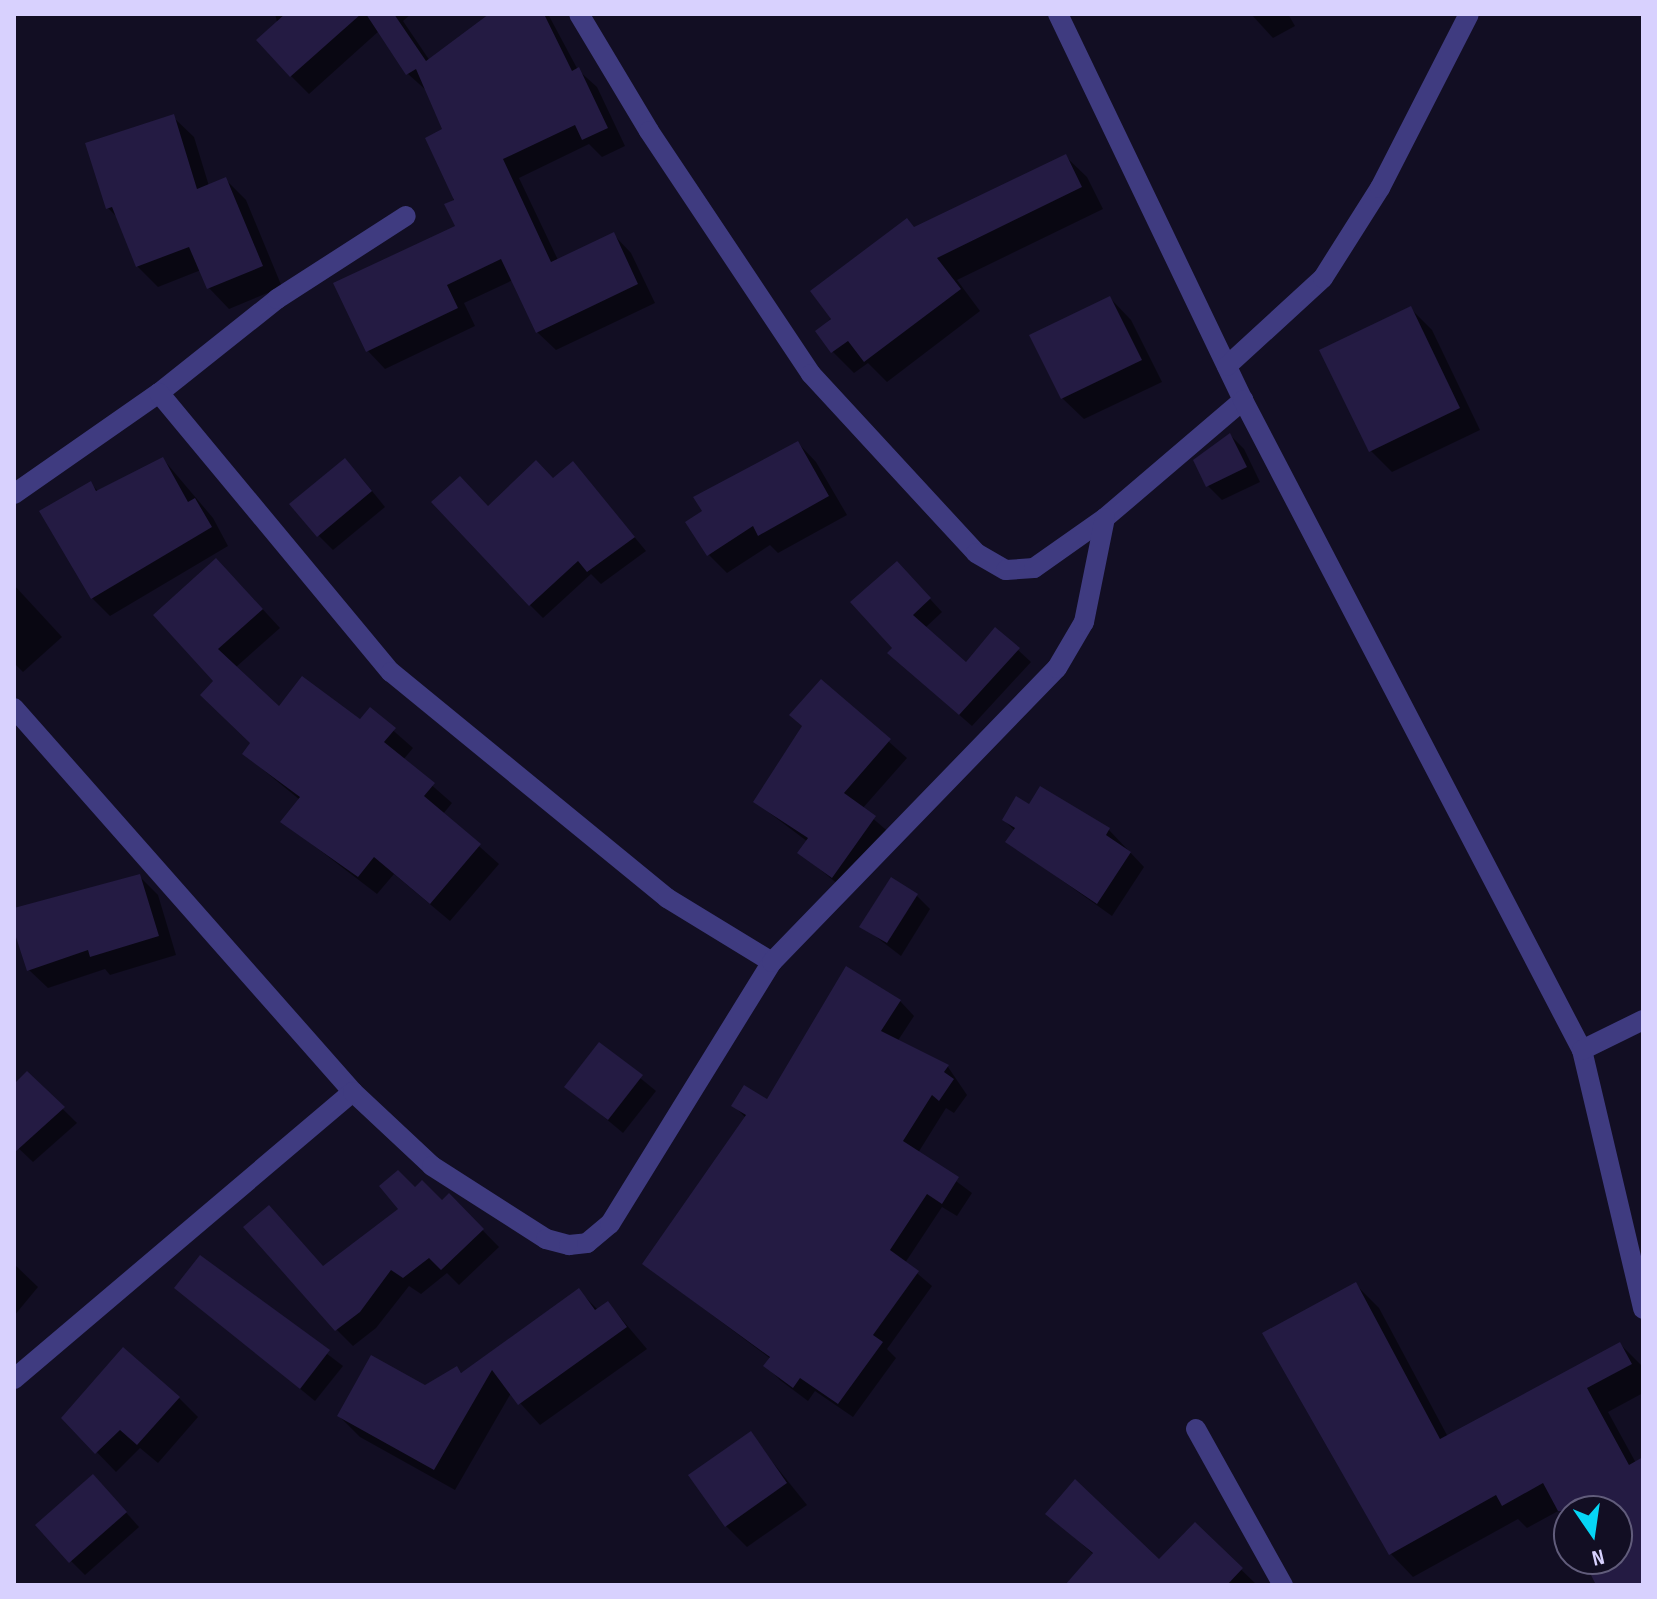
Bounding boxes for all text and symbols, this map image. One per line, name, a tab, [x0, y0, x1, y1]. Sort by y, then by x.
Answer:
north arrow	[1553, 1495, 1633, 1575]
text: N	[1589, 1542, 1607, 1571]

